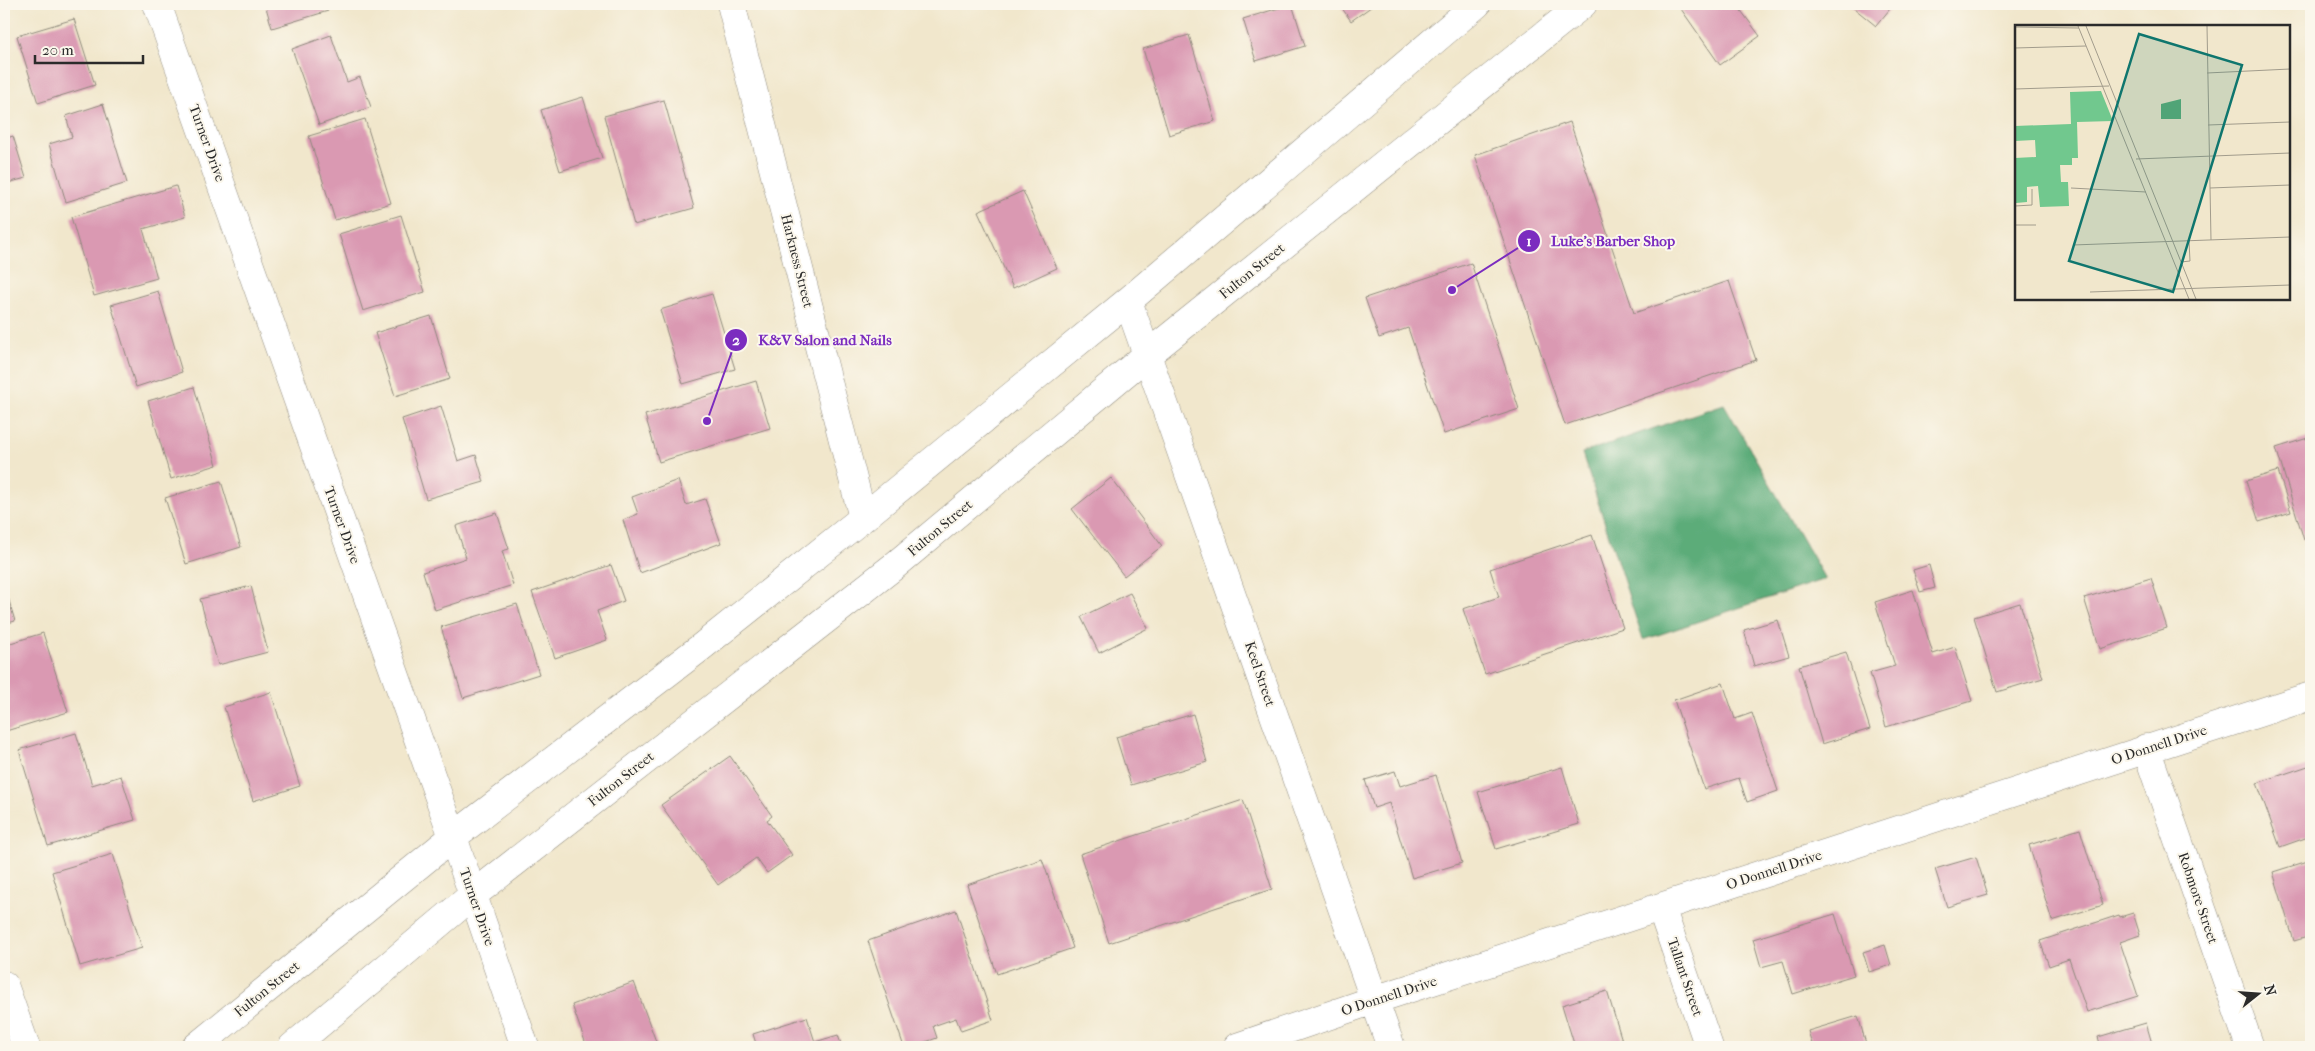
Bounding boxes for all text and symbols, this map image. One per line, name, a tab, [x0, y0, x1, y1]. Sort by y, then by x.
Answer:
inset map	[2015, 25, 2290, 300]
scale bar	[35, 32, 142, 64]
text: 20 m	[42, 41, 74, 59]
street label: Turner Drive	[185, 102, 229, 184]
street label: Harkness Street	[777, 212, 817, 310]
callout: Luke's Barber Shop	[1516, 226, 1686, 256]
text: 1	[1526, 232, 1532, 250]
text: Luke's Barber Shop	[1551, 232, 1675, 250]
street label: Fulton Street	[1216, 239, 1288, 303]
callout: K&V Salon and Nails	[723, 325, 902, 355]
text: 2	[732, 331, 740, 349]
text: K&V Salon and Nails	[758, 331, 892, 349]
street label: Turner Drive	[320, 484, 364, 566]
street label: Fulton Street	[904, 496, 976, 560]
street label: Keel Street	[1241, 639, 1279, 709]
street label: O Donnell Drive	[2109, 721, 2209, 769]
street label: Fulton Street	[585, 748, 657, 810]
street label: O Donnell Drive	[1724, 846, 1824, 894]
street label: Robmore Street	[2174, 850, 2222, 946]
street label: Turner Drive	[456, 866, 498, 948]
street label: Tallant Street	[1664, 936, 1706, 1018]
street label: Fulton Street	[231, 957, 303, 1021]
north arrow	[2232, 968, 2282, 1018]
street label: O Donnell Drive	[1339, 972, 1439, 1020]
text: N	[2260, 983, 2280, 998]

